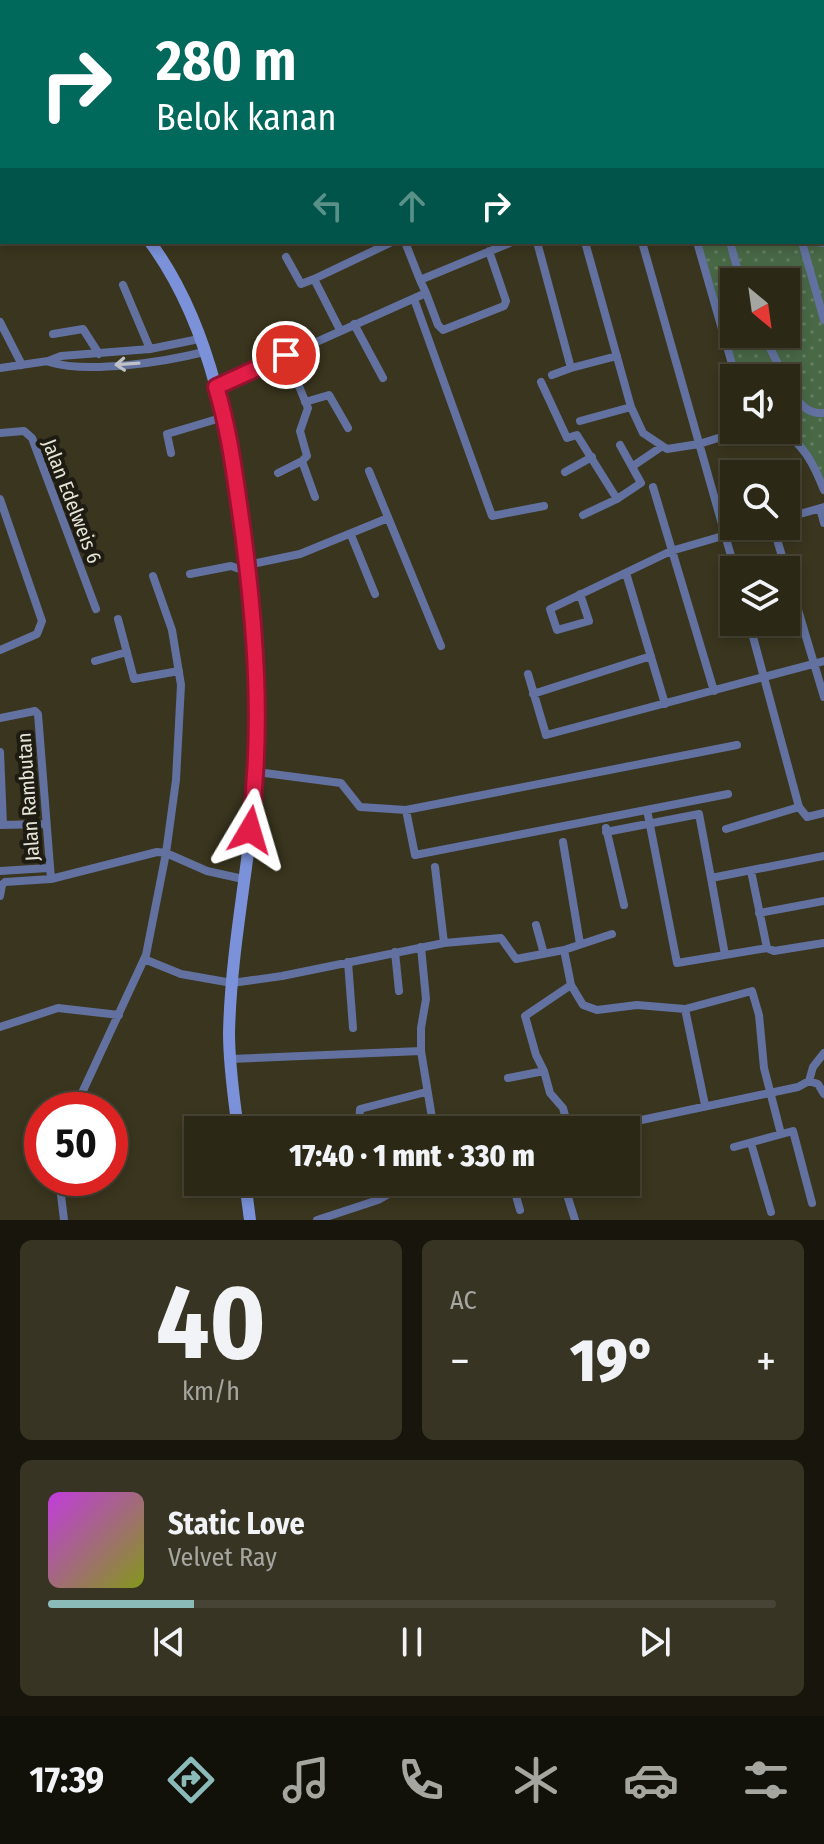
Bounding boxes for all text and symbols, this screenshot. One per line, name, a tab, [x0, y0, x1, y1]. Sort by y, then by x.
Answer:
text: 280 m	[156, 28, 296, 95]
icon: right	[24, 32, 128, 136]
text: Belok kanan	[156, 96, 336, 140]
icon: left	[306, 184, 350, 228]
icon: ahead	[390, 184, 434, 228]
icon: right	[474, 184, 518, 228]
north arrow	[720, 268, 800, 348]
map controls	[720, 268, 800, 636]
pin	[252, 321, 320, 389]
icon: arrive	[264, 333, 308, 377]
one-way arrow	[114, 357, 141, 372]
button: sound	[720, 364, 800, 444]
street label: Jalan Edelweis 6	[37, 435, 107, 567]
button: search	[720, 460, 800, 540]
button: layers	[720, 556, 800, 636]
street label: Jalan Rambutan	[12, 732, 44, 862]
position arrow	[208, 788, 292, 872]
speed limit sign: 50	[24, 1092, 128, 1196]
text: 17:40 · 1 mnt · 330 m	[289, 1138, 535, 1174]
text: 40	[156, 1261, 266, 1386]
text: AC	[450, 1285, 477, 1316]
text: 19°	[570, 1325, 656, 1397]
text: −	[450, 1335, 470, 1388]
text: +	[756, 1335, 776, 1388]
text: km/h	[182, 1376, 240, 1407]
text: Static Love	[168, 1506, 305, 1542]
text: Velvet Ray	[168, 1542, 277, 1573]
icon: previous	[147, 1620, 191, 1664]
icon: pause	[390, 1620, 434, 1664]
icon: next	[633, 1620, 677, 1664]
icon: directions	[163, 1752, 219, 1808]
icon: music	[278, 1752, 334, 1808]
icon: phone	[393, 1752, 449, 1808]
icon: climate	[508, 1752, 564, 1808]
icon: car	[623, 1752, 679, 1808]
icon: filters	[738, 1752, 794, 1808]
text: 17:39	[30, 1758, 104, 1802]

